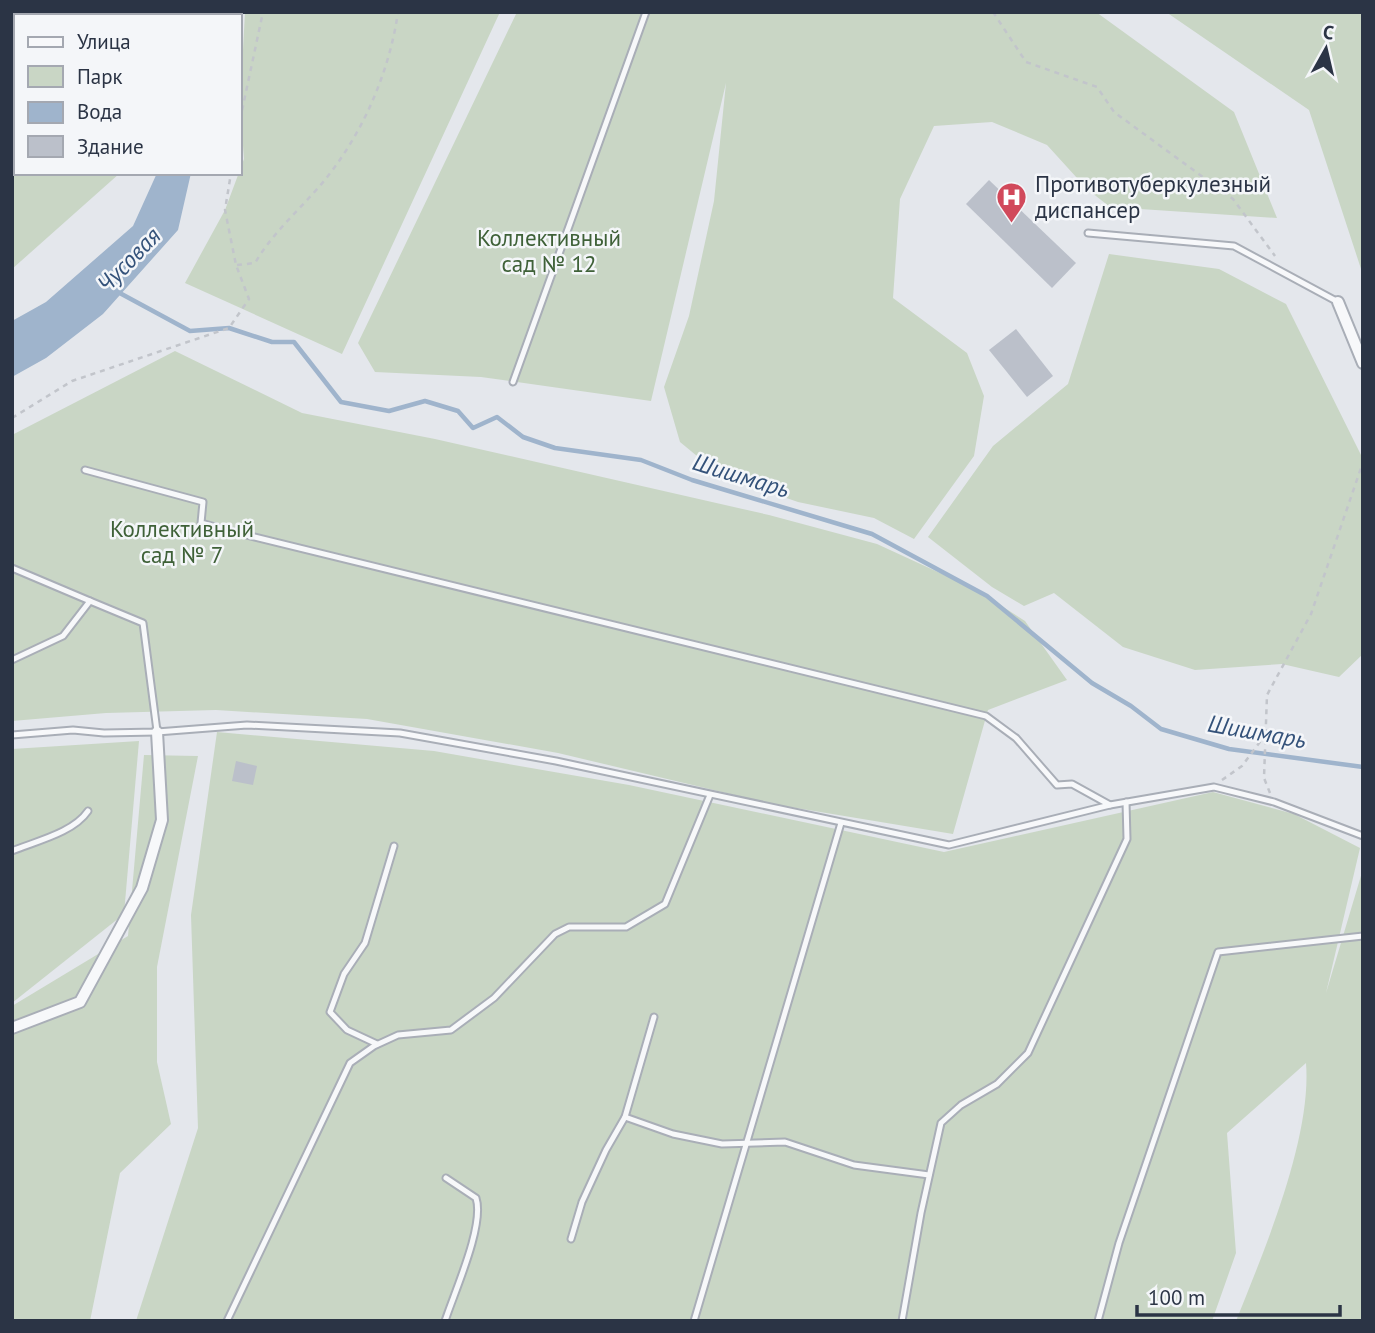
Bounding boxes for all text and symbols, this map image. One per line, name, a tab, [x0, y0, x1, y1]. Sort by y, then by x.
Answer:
legend	[14, 14, 242, 175]
north arrow	[1291, 14, 1361, 84]
text: С	[1321, 20, 1336, 45]
text: Улица	[77, 28, 131, 55]
text: Парк	[77, 63, 123, 90]
text: Вода	[77, 98, 122, 125]
text: Здание	[77, 133, 144, 160]
place label: Противотуберкулезный диспансер	[1035, 169, 1271, 224]
hospital icon: Противотуберкулезный диспансер	[995, 180, 1029, 224]
water label: Чусовая	[90, 220, 167, 299]
park label: Коллективный сад № 12	[477, 223, 621, 278]
water label: Шишмарь	[689, 446, 793, 505]
park label: Коллективный сад № 7	[110, 514, 254, 569]
water label: Шишмарь	[1205, 708, 1309, 755]
scale bar	[1137, 1274, 1340, 1318]
text: 100 m	[1148, 1284, 1205, 1311]

